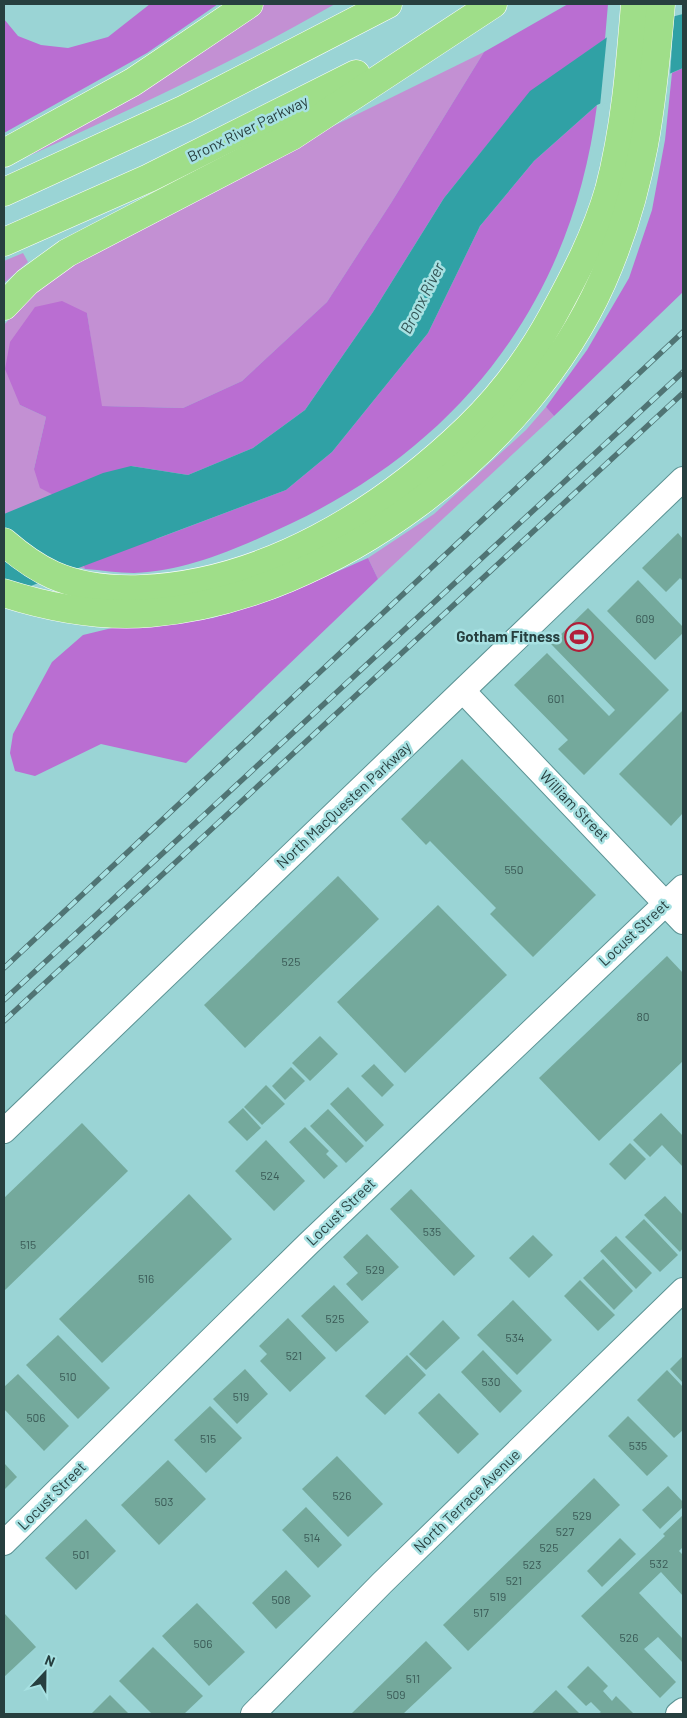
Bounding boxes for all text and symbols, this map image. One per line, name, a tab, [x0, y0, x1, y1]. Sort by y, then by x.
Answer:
street label: Bronx River Parkway	[184, 91, 311, 165]
water label: Bronx River	[396, 258, 448, 336]
house number: 609	[635, 611, 655, 625]
sports icon: Gotham Fitness	[564, 622, 594, 652]
place label: Gotham Fitness	[456, 627, 560, 645]
house number: 601	[548, 691, 564, 705]
street label: North MacQuesten Parkway	[272, 737, 414, 871]
street label: William Street	[536, 766, 613, 845]
house number: 550	[504, 862, 524, 876]
street label: Locust Street	[595, 895, 672, 969]
house number: 525	[282, 954, 300, 968]
house number: 80	[636, 1009, 650, 1023]
house number: 524	[260, 1168, 280, 1182]
street label: Locust Street	[302, 1174, 379, 1249]
house number: 535	[423, 1224, 441, 1238]
house number: 515	[20, 1237, 36, 1251]
house number: 529	[366, 1262, 384, 1276]
house number: 516	[138, 1271, 154, 1285]
house number: 525	[326, 1311, 344, 1325]
house number: 534	[506, 1330, 524, 1344]
house number: 521	[286, 1348, 302, 1362]
house number: 510	[60, 1369, 76, 1383]
house number: 530	[481, 1374, 501, 1388]
house number: 519	[233, 1389, 249, 1403]
house number: 506	[26, 1410, 46, 1424]
house number: 515	[200, 1431, 216, 1445]
house number: 535	[629, 1438, 647, 1452]
street label: North Terrace Avenue	[409, 1445, 523, 1556]
street label: Locust Street	[13, 1457, 89, 1533]
house number: 526	[333, 1488, 351, 1502]
house number: 503	[154, 1494, 174, 1508]
house number: 529	[573, 1508, 591, 1522]
house number: 527	[556, 1524, 574, 1538]
house number: 514	[304, 1530, 320, 1544]
house number: 525	[540, 1540, 558, 1554]
house number: 501	[73, 1547, 89, 1561]
house number: 532	[650, 1556, 668, 1570]
house number: 523	[523, 1557, 541, 1571]
house number: 521	[506, 1573, 522, 1587]
house number: 519	[490, 1589, 506, 1603]
house number: 508	[271, 1592, 291, 1606]
house number: 517	[473, 1605, 489, 1619]
house number: 526	[620, 1630, 638, 1644]
house number: 506	[193, 1636, 213, 1650]
north arrow	[20, 1648, 70, 1698]
text: N	[43, 1651, 58, 1670]
house number: 511	[406, 1671, 420, 1685]
house number: 509	[386, 1687, 406, 1701]

